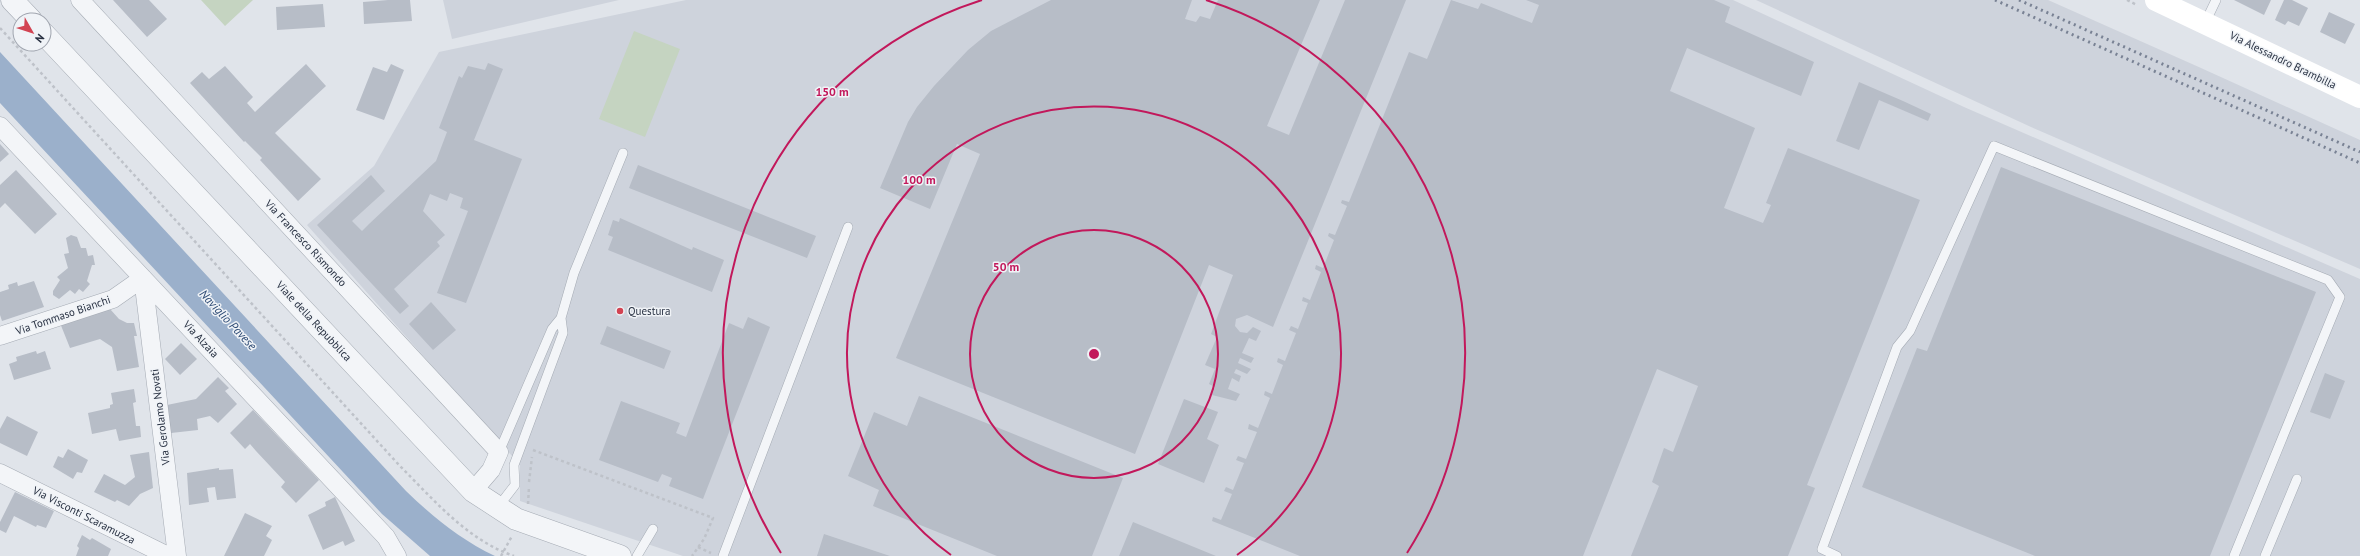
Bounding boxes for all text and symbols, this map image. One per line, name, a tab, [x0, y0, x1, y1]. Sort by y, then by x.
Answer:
north arrow	[12, 12, 52, 52]
street label: Via Alessandro Brambilla	[2226, 28, 2339, 92]
text: N	[32, 31, 47, 46]
text: 150 m	[815, 84, 849, 99]
text: 100 m	[902, 172, 936, 187]
street label: Via Francesco Rismondo	[261, 196, 350, 289]
text: 50 m	[993, 259, 1019, 274]
street label: Viale della Repubblica	[273, 277, 355, 364]
water label: Naviglio Pavese	[197, 286, 260, 353]
street label: Via Tommaso Bianchi	[13, 292, 112, 338]
place label: Questura	[628, 304, 671, 318]
marker: Questura	[615, 306, 625, 316]
street label: Via Alzaia	[180, 317, 222, 360]
centre of rings	[1087, 347, 1101, 361]
street label: Via Gerolamo Novati	[147, 368, 173, 467]
street label: Via Visconti Scaramuzza	[30, 483, 137, 547]

